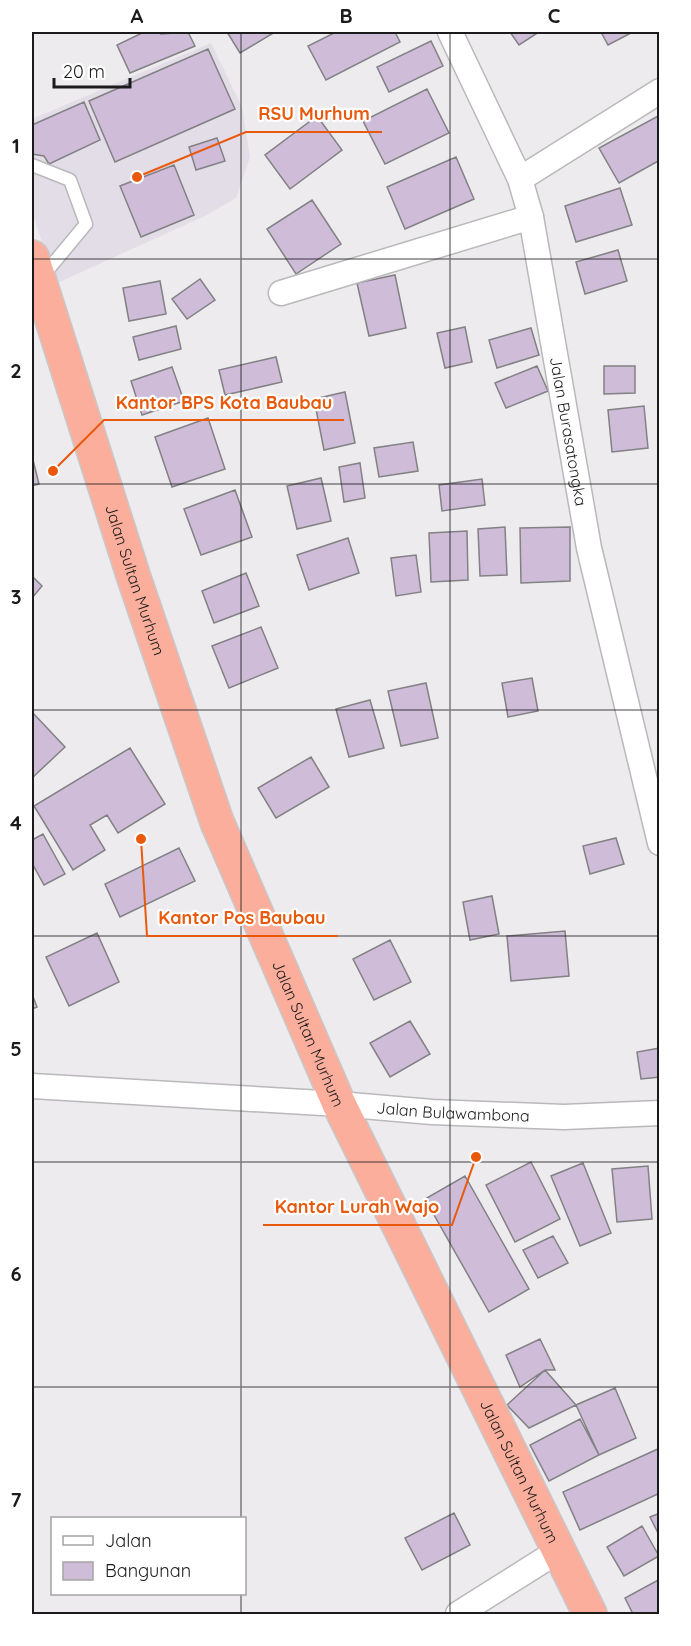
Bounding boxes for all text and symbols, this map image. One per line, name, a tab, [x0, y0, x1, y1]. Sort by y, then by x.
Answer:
text: A	[131, 3, 144, 28]
text: B	[339, 3, 353, 28]
text: C	[548, 3, 561, 28]
scale bar	[54, 51, 130, 89]
text: 20 m	[63, 60, 105, 83]
callout: RSU Murhum	[246, 96, 382, 132]
text: RSU Murhum	[258, 102, 370, 125]
text: 1	[12, 133, 20, 158]
street label: Jalan Burasatongka	[546, 355, 591, 507]
text: 2	[10, 358, 22, 383]
callout: Kantor BPS Kota Baubau	[104, 384, 344, 420]
text: Kantor BPS Kota Baubau	[116, 391, 332, 414]
street label: Jalan Sultan Murhum	[101, 502, 170, 658]
text: 3	[11, 584, 21, 609]
text: 4	[10, 810, 22, 835]
callout: Kantor Pos Baubau	[147, 900, 338, 936]
text: Kantor Pos Baubau	[158, 906, 326, 929]
street label: Jalan Sultan Murhum	[268, 957, 349, 1110]
text: 5	[10, 1036, 22, 1061]
street label: Jalan Bulawambona	[376, 1097, 530, 1126]
callout: Kantor Lurah Wajo	[263, 1189, 452, 1225]
text: Kantor Lurah Wajo	[275, 1195, 439, 1218]
text: 6	[10, 1261, 22, 1286]
street label: Jalan Sultan Murhum	[476, 1396, 563, 1546]
text: 7	[11, 1487, 22, 1512]
legend	[51, 1517, 246, 1595]
text: Jalan	[105, 1529, 152, 1552]
text: Bangunan	[105, 1559, 191, 1582]

